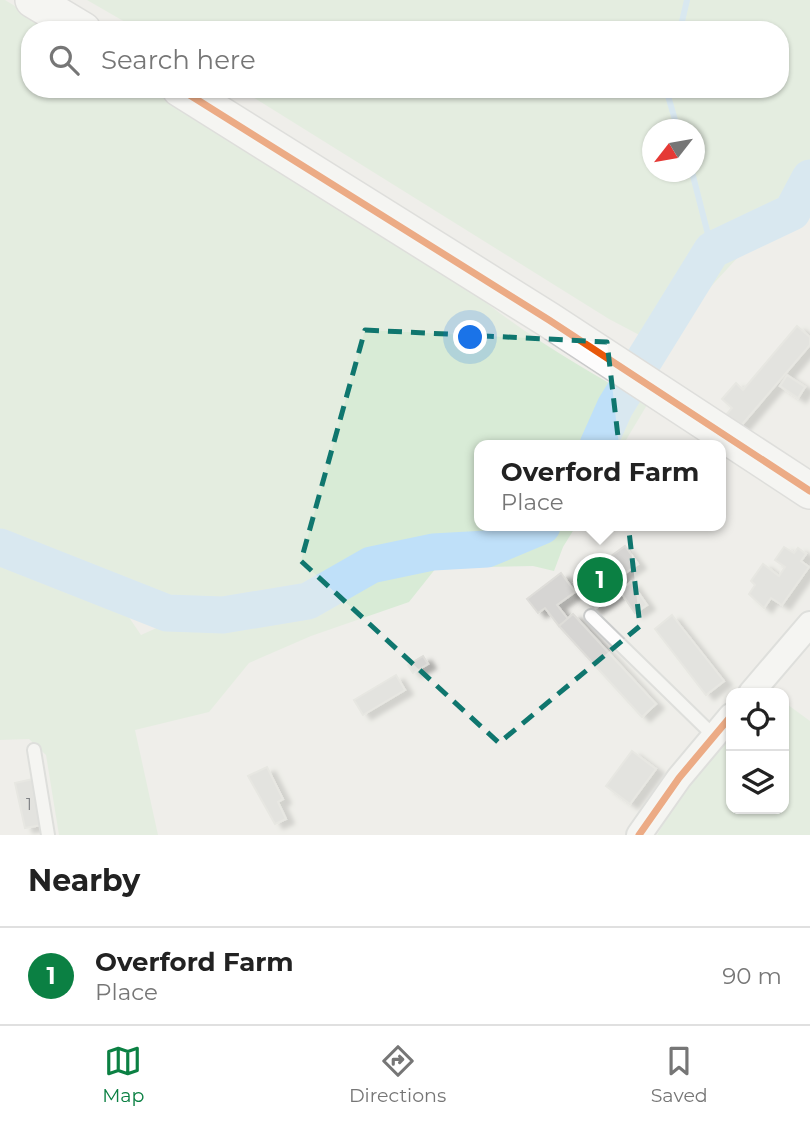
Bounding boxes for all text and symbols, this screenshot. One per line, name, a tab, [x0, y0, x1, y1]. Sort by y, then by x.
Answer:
search box	[21, 21, 789, 98]
icon: search	[45, 41, 83, 79]
text: Search here	[101, 44, 256, 76]
north arrow	[642, 119, 705, 182]
your location	[453, 320, 487, 354]
popup	[474, 440, 726, 531]
text: Overford Farm	[501, 456, 699, 488]
text: Place	[501, 488, 564, 516]
pin: 1	[577, 554, 623, 606]
map controls	[726, 688, 789, 814]
button: locate	[726, 688, 789, 751]
button: layers	[726, 751, 789, 814]
house number: 1	[26, 795, 32, 814]
text: Nearby	[28, 862, 140, 899]
text: Overford Farm	[95, 946, 294, 978]
text: 1	[46, 962, 56, 990]
text: 90 m	[722, 962, 782, 990]
text: Place	[95, 978, 158, 1006]
tab: Map	[102, 1042, 144, 1107]
tab: Directions	[349, 1042, 446, 1107]
tab: Saved	[651, 1042, 708, 1107]

